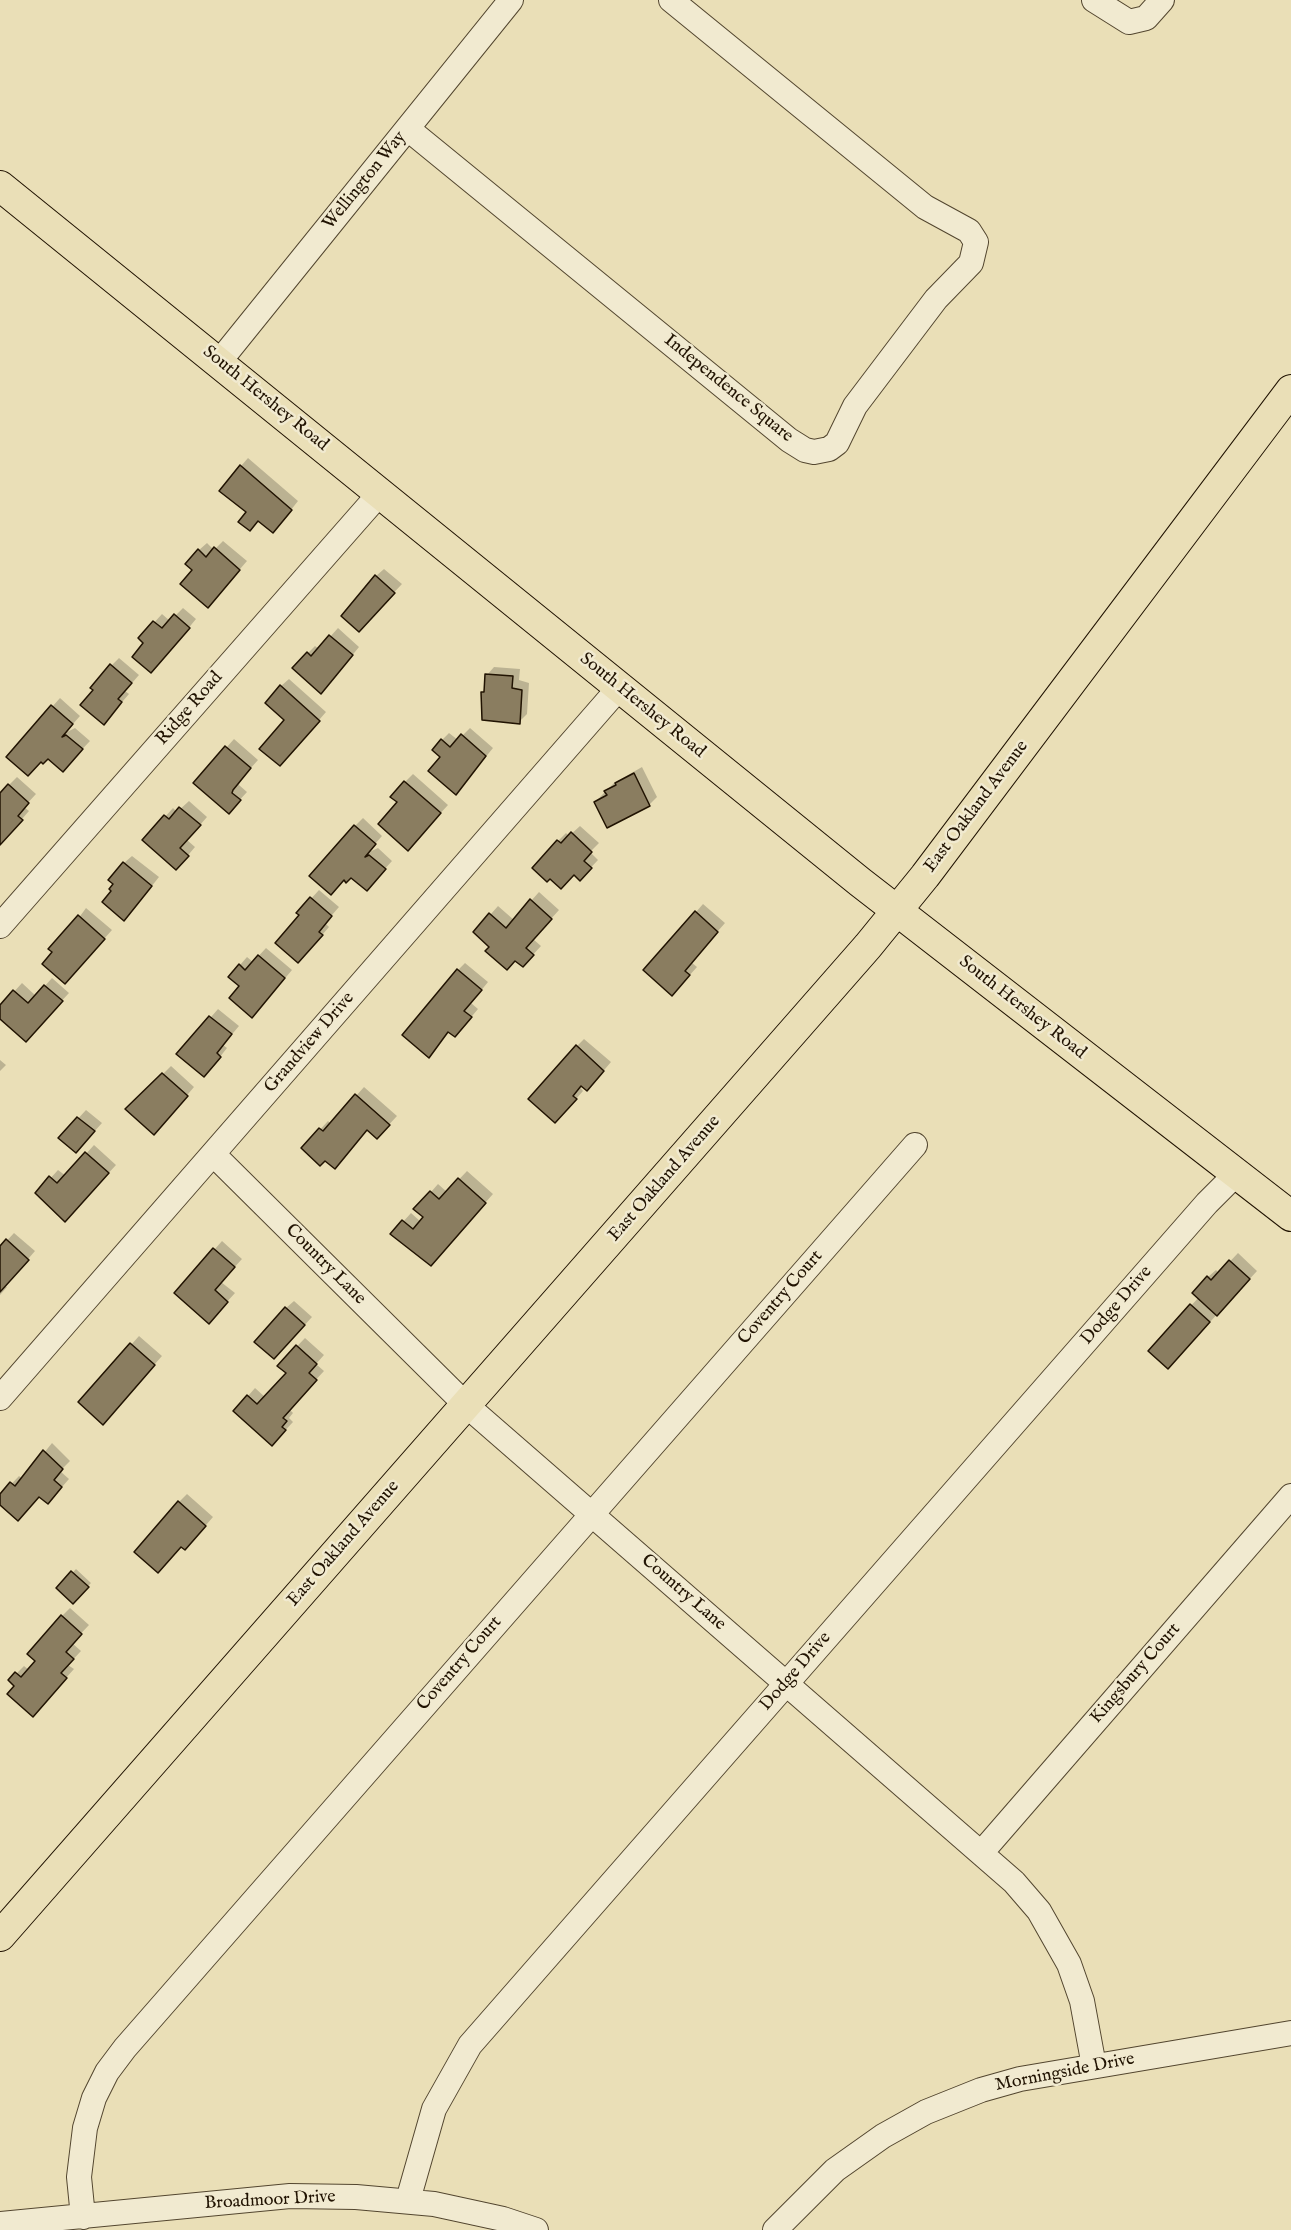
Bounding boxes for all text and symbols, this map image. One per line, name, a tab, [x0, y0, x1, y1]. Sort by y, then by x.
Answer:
street label: Wellington Way	[319, 127, 411, 235]
street label: Independence Square	[659, 330, 797, 448]
street label: South Hershey Road	[198, 342, 332, 456]
street label: South Hershey Road	[575, 649, 709, 763]
street label: Ridge Road	[152, 668, 228, 750]
street label: East Oakland Avenue	[920, 737, 1034, 877]
street label: South Hershey Road	[954, 952, 1090, 1064]
street label: Grandview Drive	[260, 988, 360, 1098]
street label: East Oakland Avenue	[604, 1112, 726, 1246]
street label: Country Lane	[280, 1220, 370, 1310]
street label: Coventry Court	[734, 1246, 828, 1350]
street label: Dodge Drive	[1077, 1262, 1157, 1350]
street label: East Oakland Avenue	[283, 1477, 405, 1611]
street label: Country Lane	[636, 1550, 730, 1636]
street label: Coventry Court	[413, 1612, 507, 1716]
street label: Kingsbury Court	[1086, 1619, 1186, 1729]
street label: Dodge Drive	[756, 1628, 836, 1716]
street label: Morningside Drive	[993, 2049, 1137, 2097]
street label: Broadmoor Drive	[204, 2187, 336, 2215]

